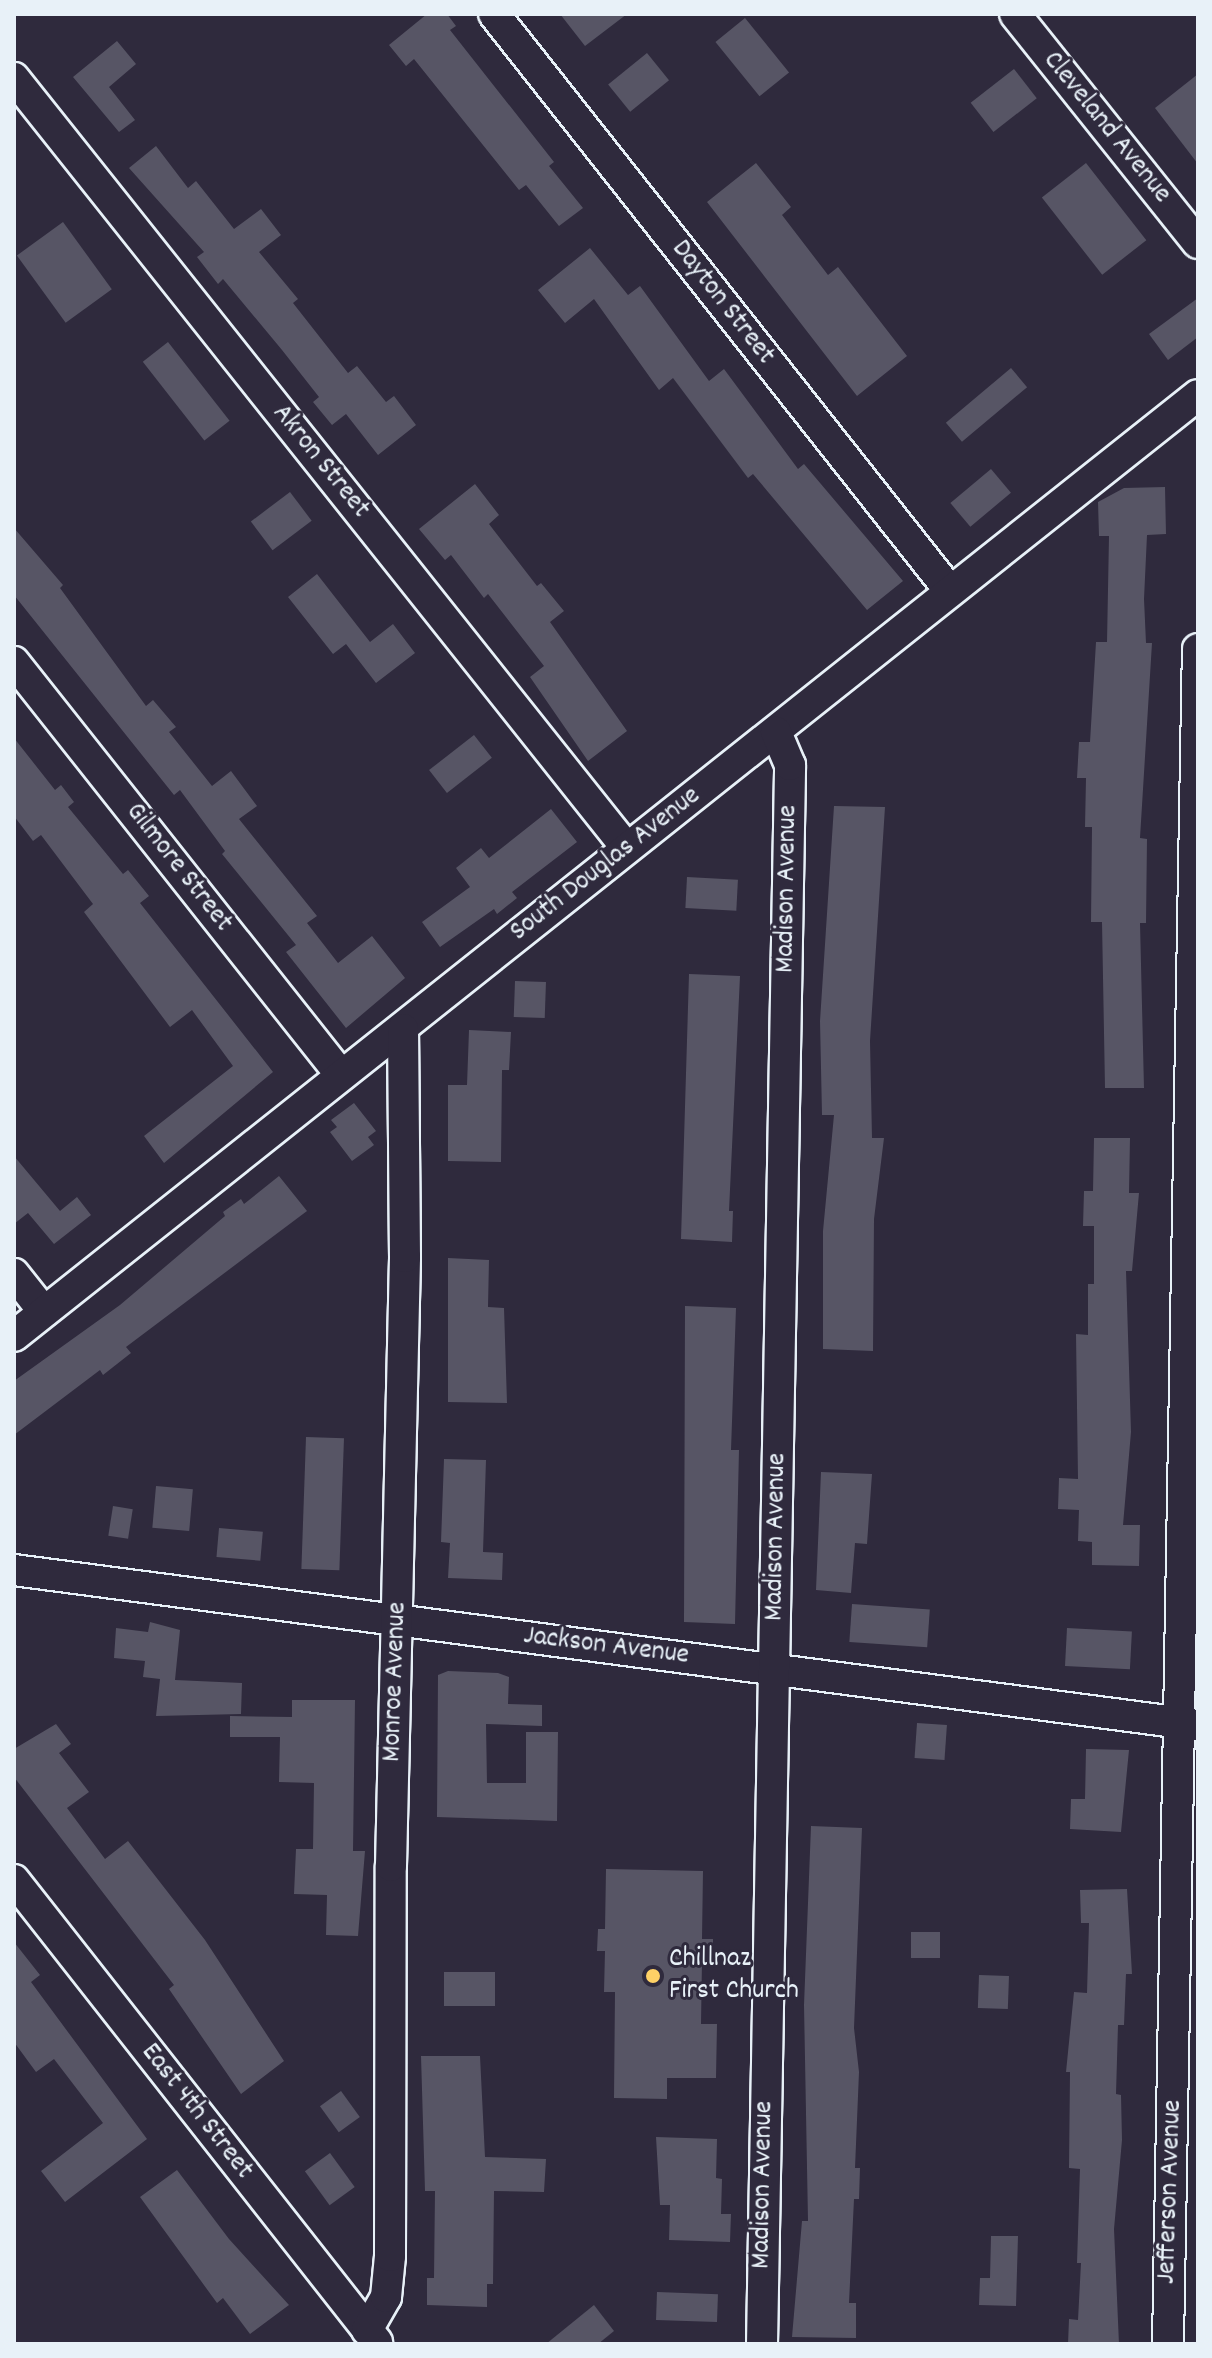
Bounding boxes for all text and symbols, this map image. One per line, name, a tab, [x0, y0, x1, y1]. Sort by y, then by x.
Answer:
street label: Cleveland Avenue	[1035, 45, 1177, 211]
street label: Dayton Street	[663, 234, 781, 372]
street label: Akron Street	[264, 398, 376, 526]
street label: South Douglas Avenue	[504, 780, 708, 950]
street label: Gilmore Street	[117, 797, 239, 939]
street label: Madison Avenue	[770, 805, 806, 973]
street label: Madison Avenue	[759, 1453, 795, 1621]
street label: Monroe Avenue	[376, 1601, 416, 1763]
street label: Jackson Avenue	[521, 1620, 691, 1674]
place label: Chillnaz First Church	[669, 1943, 799, 2009]
marker: Chillnaz First Church	[644, 1967, 662, 1985]
street label: East 4th Street	[132, 2037, 260, 2187]
street label: Jefferson Avenue	[1151, 2099, 1191, 2285]
street label: Madison Avenue	[746, 2101, 782, 2269]

